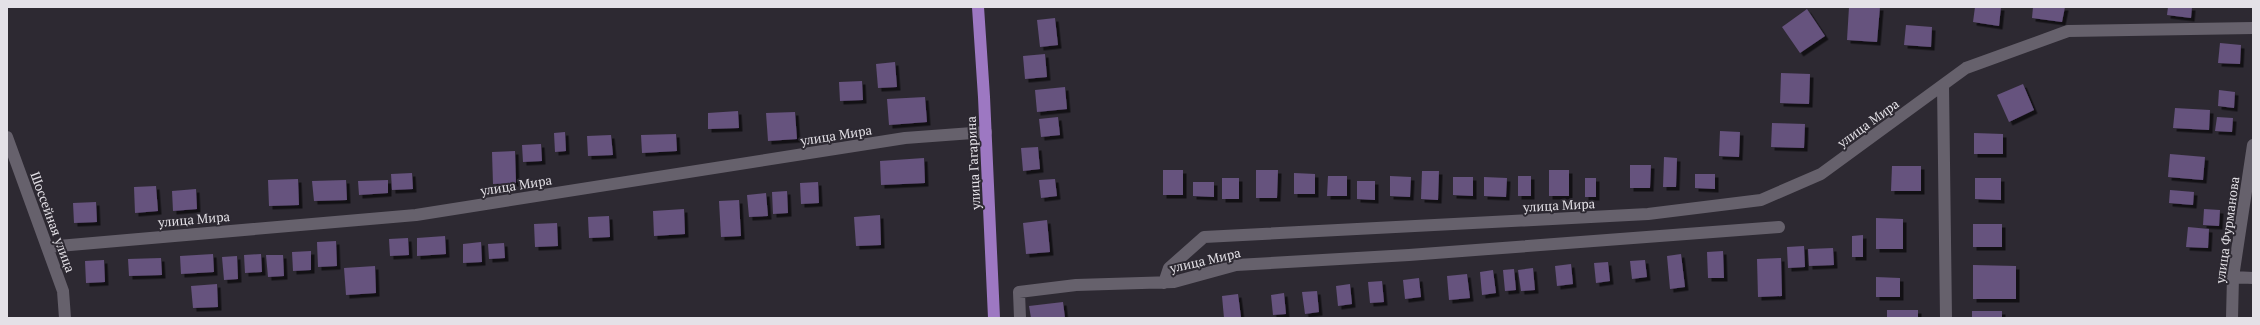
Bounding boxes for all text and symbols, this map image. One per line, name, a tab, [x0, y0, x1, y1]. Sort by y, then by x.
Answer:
street label: улица Мира	[1833, 94, 1903, 152]
street label: улица Гагарина	[962, 115, 984, 211]
street label: улица Мира	[798, 120, 873, 150]
street label: Шоссейная улица	[26, 169, 80, 275]
street label: улица Мира	[478, 170, 553, 200]
street label: улица Фурманова	[2210, 175, 2243, 286]
street label: улица Мира	[1522, 194, 1596, 216]
street label: улица Мира	[156, 207, 231, 231]
street label: улица Мира	[1167, 243, 1243, 277]

